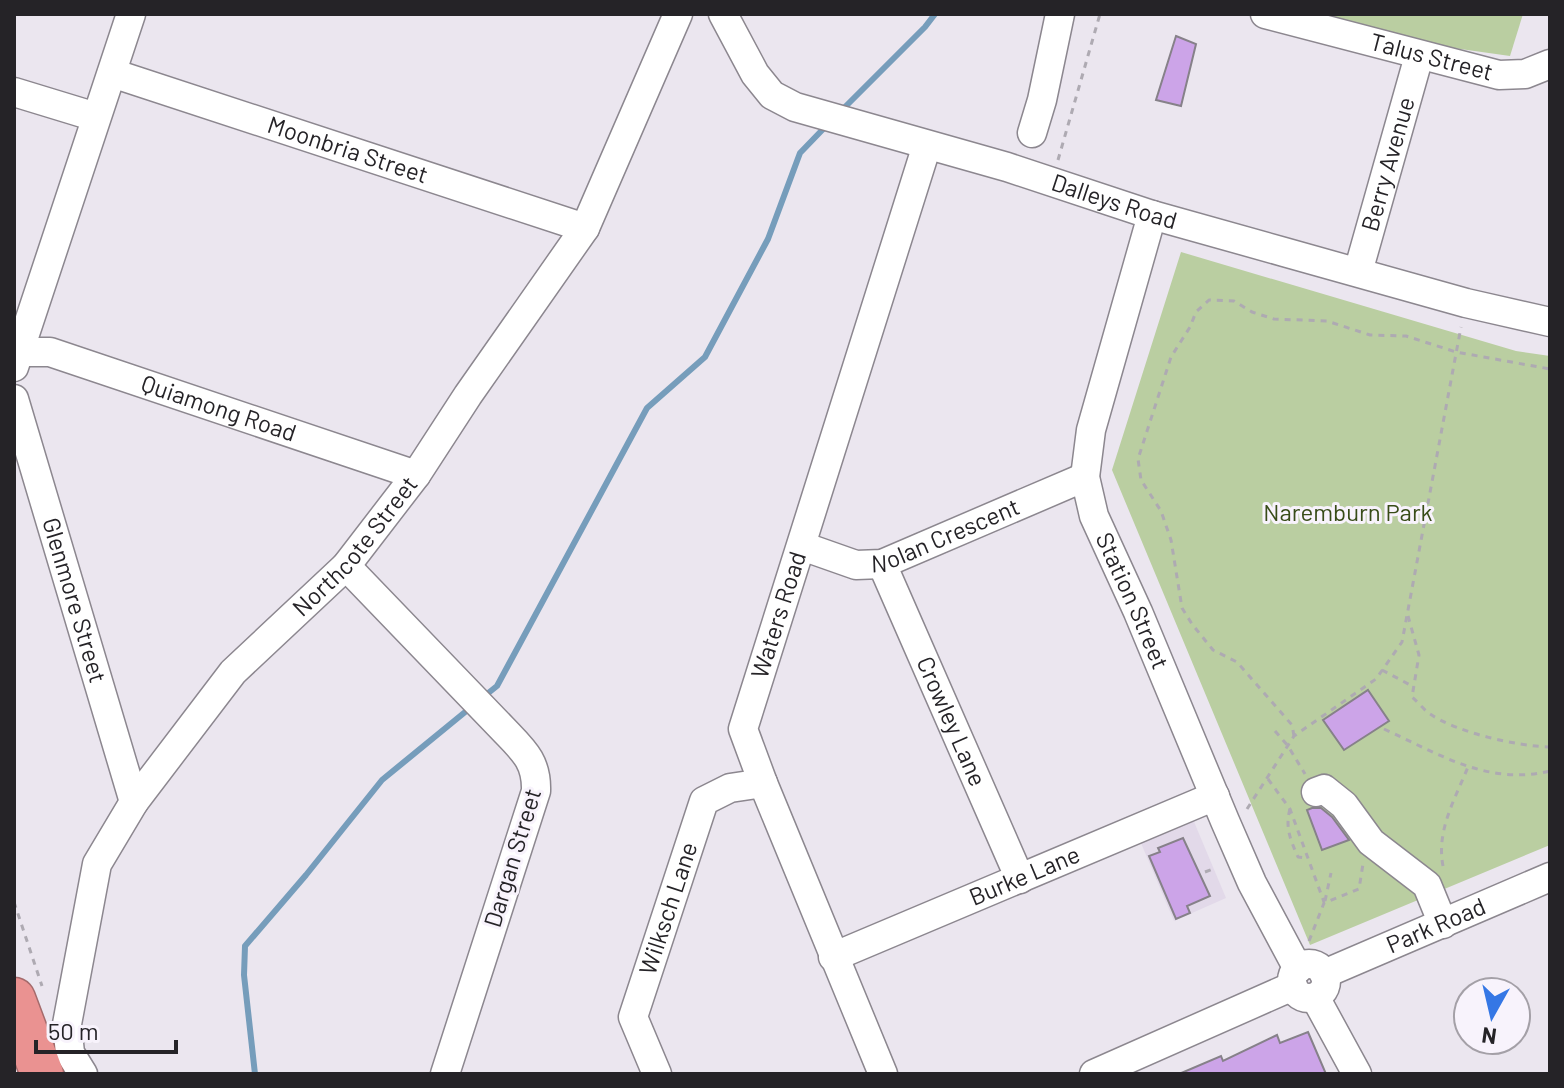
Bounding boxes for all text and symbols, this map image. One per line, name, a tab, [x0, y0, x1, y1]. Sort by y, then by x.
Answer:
street label: Talus Street	[1367, 26, 1496, 86]
street label: Berry Avenue	[1354, 93, 1420, 234]
street label: Moonbria Street	[264, 109, 432, 189]
street label: Dalleys Road	[1048, 167, 1181, 234]
street label: Quiamong Road	[138, 368, 300, 447]
street label: Northcote Street	[286, 470, 423, 622]
street label: Nolan Crescent	[871, 491, 1023, 577]
park label: Naremburn Park	[1263, 497, 1433, 526]
street label: Glenmore Street	[37, 514, 114, 686]
street label: Station Street	[1091, 527, 1176, 673]
street label: Waters Road	[744, 547, 811, 681]
street label: Crowley Lane	[911, 652, 993, 790]
street label: Dargan Street	[477, 785, 546, 931]
street label: Wilksch Lane	[632, 838, 703, 978]
street label: Burke Lane	[965, 839, 1084, 911]
street label: Park Road	[1382, 890, 1490, 959]
north arrow	[1452, 976, 1532, 1056]
scale bar	[36, 1004, 176, 1054]
text: 50 m	[48, 1016, 99, 1045]
text: N	[1480, 1023, 1498, 1051]

